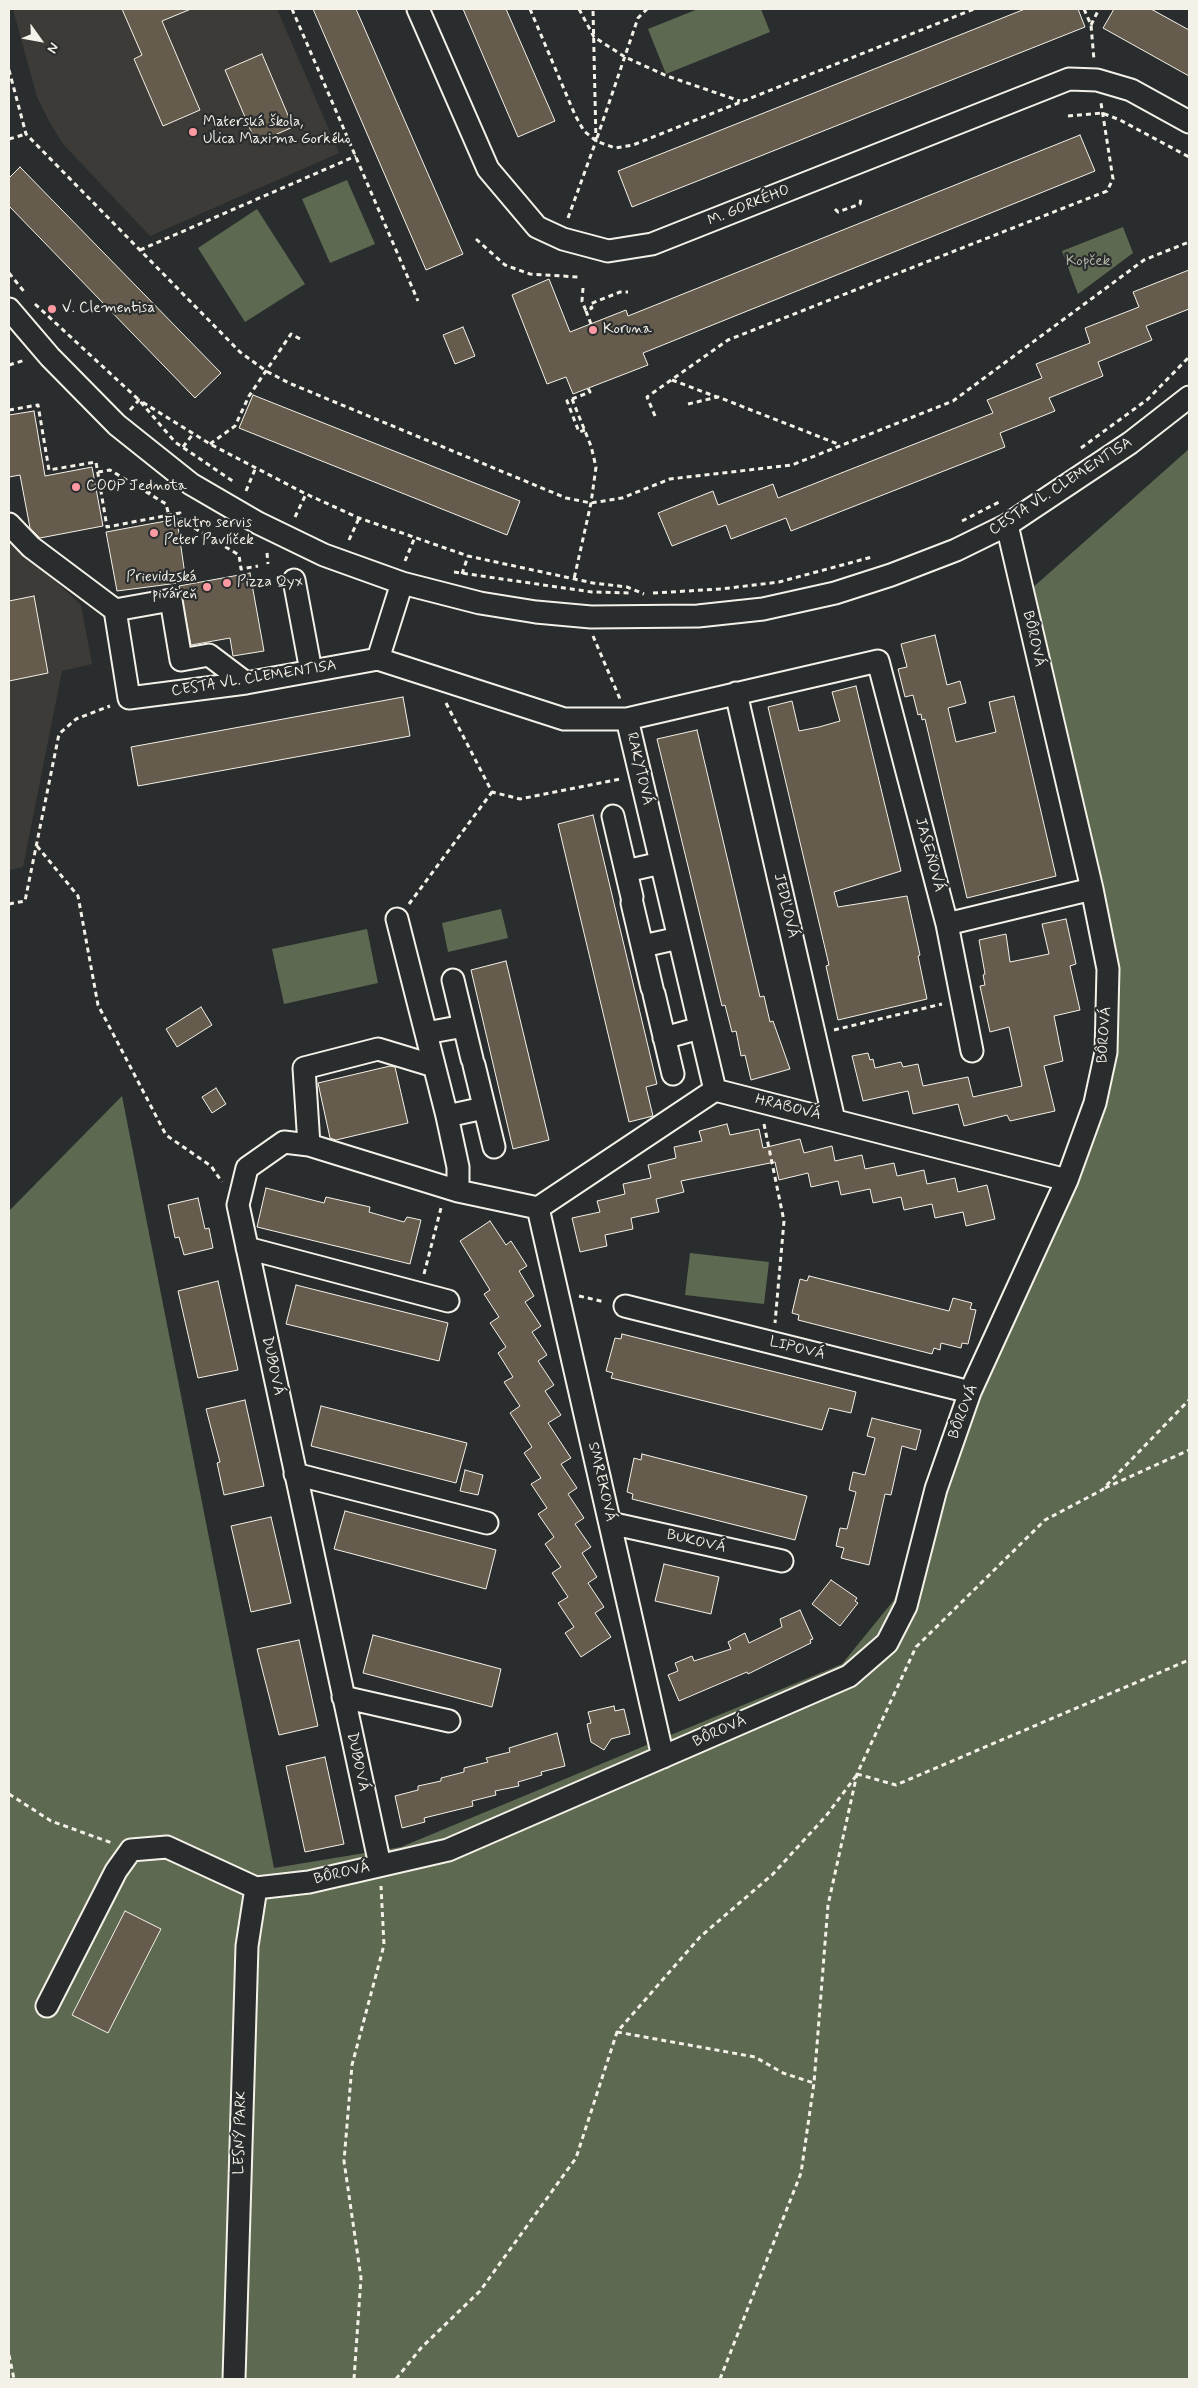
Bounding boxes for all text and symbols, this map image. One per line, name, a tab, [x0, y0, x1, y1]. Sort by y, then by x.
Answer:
north arrow	[15, 15, 65, 65]
text: N	[43, 39, 63, 57]
place label: Materská škola, Ulica Maxima Gorkého	[203, 114, 350, 149]
marker: Materská škola, Ulica Maxima Gorkého	[187, 126, 199, 138]
street label: M. GORKÉHO	[706, 181, 792, 231]
park label: Kopček	[1066, 253, 1110, 271]
place label: V. Clementisa	[62, 300, 155, 318]
marker: V. Clementisa	[46, 303, 58, 315]
place label: Koruna	[603, 321, 652, 339]
marker: Koruna	[587, 324, 599, 336]
street label: CESTA VL. CLEMENTISA	[986, 434, 1136, 540]
place label: COOP Jednota	[86, 478, 187, 496]
marker: COOP Jednota	[70, 481, 82, 493]
place label: Elektro servis Peter Pavlíček	[164, 515, 254, 550]
marker: Elektro servis Peter Pavlíček	[148, 527, 160, 539]
place label: Prievidzská piváreň	[126, 569, 197, 604]
place label: Pizza Qyx	[237, 574, 303, 592]
marker: Pizza Qyx	[221, 577, 233, 589]
marker: Prievidzská piváreň	[201, 581, 213, 593]
street label: BÔROVÁ	[1018, 609, 1048, 669]
street label: CESTA VL. CLEMENTISA	[170, 657, 338, 701]
street label: RAKYTOVÁ	[622, 731, 656, 807]
street label: JASEŇOVÁ	[910, 816, 948, 894]
street label: JEDĽOVÁ	[769, 872, 801, 940]
street label: BÔROVÁ	[1094, 1006, 1116, 1064]
street label: HRABOVÁ	[753, 1091, 823, 1125]
street label: LIPOVÁ	[767, 1333, 827, 1365]
street label: DUBOVÁ	[257, 1335, 287, 1397]
street label: BÔROVÁ	[945, 1382, 983, 1442]
street label: SMREKOVÁ	[583, 1440, 619, 1524]
street label: BUKOVÁ	[665, 1526, 727, 1558]
street label: BÔROVÁ	[690, 1712, 750, 1752]
street label: DUBOVÁ	[342, 1731, 372, 1793]
street label: BÔROVÁ	[312, 1859, 372, 1889]
street label: LESNÝ PARK	[231, 2091, 251, 2175]

